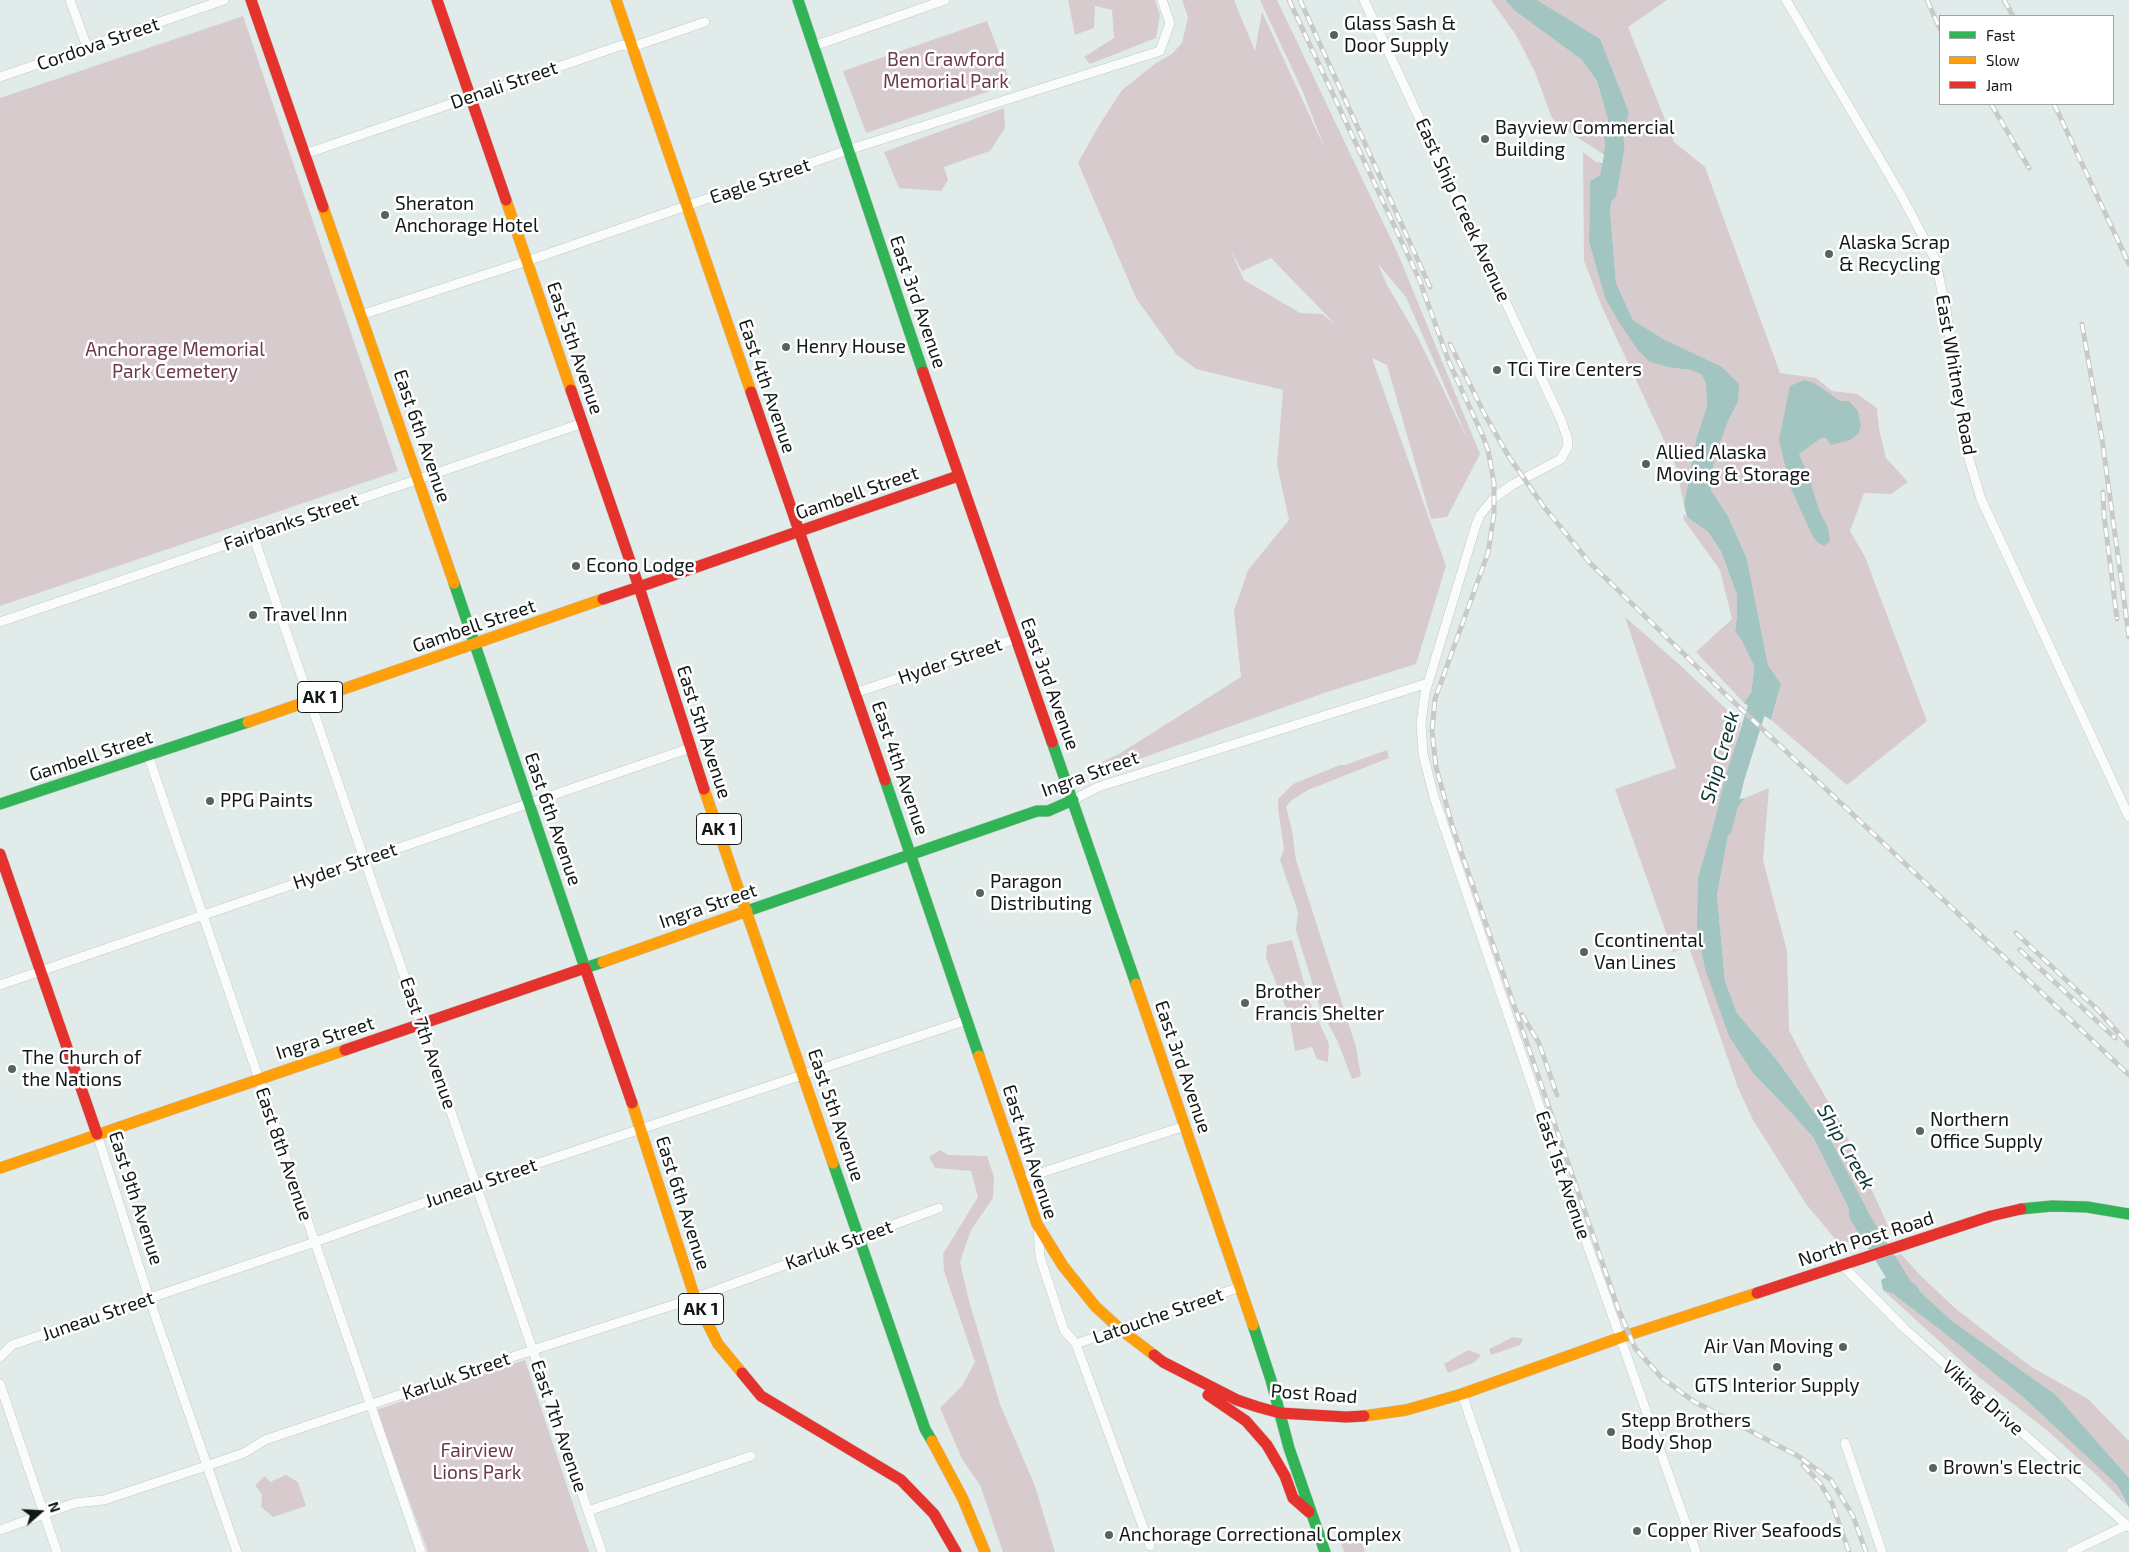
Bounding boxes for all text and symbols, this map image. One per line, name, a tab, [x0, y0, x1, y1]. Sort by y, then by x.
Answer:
street label: Cordova Street	[34, 12, 162, 76]
place label: Glass Sash & Door Supply	[1344, 13, 1456, 57]
legend	[1939, 15, 2114, 105]
text: Fast	[1986, 26, 2015, 44]
marker: Glass Sash & Door Supply	[1328, 29, 1340, 41]
park label: Ben Crawford Memorial Park	[883, 49, 1009, 93]
text: Slow	[1986, 51, 2020, 69]
street label: Denali Street	[447, 56, 561, 114]
text: Jam	[1986, 76, 2012, 94]
street label: East Ship Creek Avenue	[1410, 115, 1516, 305]
place label: Bayview Commercial Building	[1495, 117, 1675, 161]
marker: Bayview Commercial Building	[1479, 133, 1491, 145]
street label: Eagle Street	[707, 153, 813, 209]
place label: Sheraton Anchorage Hotel	[395, 193, 539, 237]
marker: Sheraton Anchorage Hotel	[379, 209, 391, 221]
place label: Alaska Scrap & Recycling	[1839, 232, 1950, 276]
street label: East 3rd Avenue	[885, 233, 951, 371]
marker: Alaska Scrap & Recycling	[1823, 248, 1835, 260]
street label: East 5th Avenue	[542, 279, 608, 417]
street label: East Whitney Road	[1931, 293, 1981, 457]
street label: East 4th Avenue	[733, 316, 801, 456]
place label: Henry House	[796, 336, 906, 358]
park label: Anchorage Memorial Park Cemetery	[85, 339, 265, 383]
marker: Henry House	[780, 341, 792, 353]
place label: TCi Tire Centers	[1507, 359, 1642, 381]
marker: TCi Tire Centers	[1491, 364, 1503, 376]
street label: East 6th Avenue	[389, 366, 455, 506]
place label: Allied Alaska Moving & Storage	[1656, 442, 1810, 486]
marker: Allied Alaska Moving & Storage	[1640, 458, 1652, 470]
street label: Gambell Street	[793, 461, 921, 525]
street label: Fairbanks Street	[221, 488, 361, 556]
place label: Econo Lodge	[586, 555, 695, 577]
marker: Econo Lodge	[570, 560, 582, 572]
street label: Gambell Street	[410, 594, 538, 658]
place label: Travel Inn	[263, 604, 347, 626]
marker: Travel Inn	[247, 609, 259, 621]
street label: East 3rd Avenue	[1016, 615, 1084, 753]
street label: Hyder Street	[895, 633, 1005, 689]
street label: East 5th Avenue	[672, 663, 736, 801]
road number: AK 1	[298, 682, 342, 712]
street label: East 4th Avenue	[866, 698, 934, 838]
water label: Ship Creek	[1695, 708, 1745, 806]
street label: Gambell Street	[26, 725, 156, 787]
street label: Ingra Street	[1038, 746, 1142, 802]
street label: East 6th Avenue	[520, 749, 586, 889]
place label: PPG Paints	[220, 790, 313, 812]
marker: PPG Paints	[204, 795, 216, 807]
road number: AK 1	[696, 814, 742, 844]
street label: Hyder Street	[290, 838, 400, 894]
place label: Paragon Distributing	[990, 871, 1092, 915]
street label: Ingra Street	[656, 879, 760, 933]
marker: Paragon Distributing	[974, 887, 986, 899]
place label: Ccontinental Van Lines	[1594, 930, 1703, 974]
marker: Ccontinental Van Lines	[1578, 946, 1590, 958]
street label: East 7th Avenue	[395, 974, 461, 1112]
place label: Brother Francis Shelter	[1255, 981, 1384, 1025]
marker: Brother Francis Shelter	[1239, 997, 1251, 1009]
street label: East 3rd Avenue	[1150, 998, 1216, 1136]
street label: Ingra Street	[273, 1011, 377, 1065]
street label: East 5th Avenue	[803, 1046, 869, 1184]
place label: The Church of the Nations	[22, 1047, 141, 1091]
marker: The Church of the Nations	[6, 1063, 18, 1075]
street label: East 4th Avenue	[998, 1082, 1062, 1222]
street label: East 8th Avenue	[250, 1084, 318, 1224]
water label: Ship Creek	[1812, 1100, 1880, 1194]
street label: East 1st Avenue	[1530, 1108, 1596, 1242]
place label: Northern Office Supply	[1930, 1109, 2043, 1153]
marker: Northern Office Supply	[1914, 1125, 1926, 1137]
street label: East 9th Avenue	[104, 1128, 168, 1268]
street label: East 6th Avenue	[651, 1133, 715, 1273]
street label: Juneau Street	[422, 1153, 540, 1213]
street label: North Post Road	[1795, 1206, 1937, 1272]
street label: Karluk Street	[782, 1215, 896, 1275]
street label: Latouche Street	[1090, 1283, 1226, 1349]
street label: Juneau Street	[39, 1286, 157, 1346]
road number: AK 1	[678, 1294, 724, 1325]
place label: Air Van Moving	[1704, 1336, 1833, 1358]
marker: Air Van Moving	[1837, 1341, 1849, 1353]
street label: Karluk Street	[399, 1347, 513, 1405]
street label: Viking Drive	[1938, 1356, 2028, 1440]
street label: East 7th Avenue	[526, 1357, 592, 1495]
marker: GTS Interior Supply	[1771, 1361, 1783, 1373]
place label: GTS Interior Supply	[1694, 1375, 1860, 1397]
street label: Post Road	[1270, 1380, 1358, 1408]
place label: Stepp Brothers Body Shop	[1621, 1410, 1751, 1454]
marker: Stepp Brothers Body Shop	[1605, 1426, 1617, 1438]
park label: Fairview Lions Park	[432, 1440, 522, 1484]
place label: Brown's Electric	[1943, 1457, 2082, 1479]
marker: Brown's Electric	[1927, 1462, 1939, 1474]
north arrow	[15, 1487, 65, 1537]
text: N	[45, 1499, 64, 1514]
place label: Copper River Seafoods	[1647, 1520, 1842, 1542]
place label: Anchorage Correctional Complex	[1119, 1524, 1401, 1546]
marker: Copper River Seafoods	[1631, 1525, 1643, 1537]
marker: Anchorage Correctional Complex	[1103, 1529, 1115, 1541]

